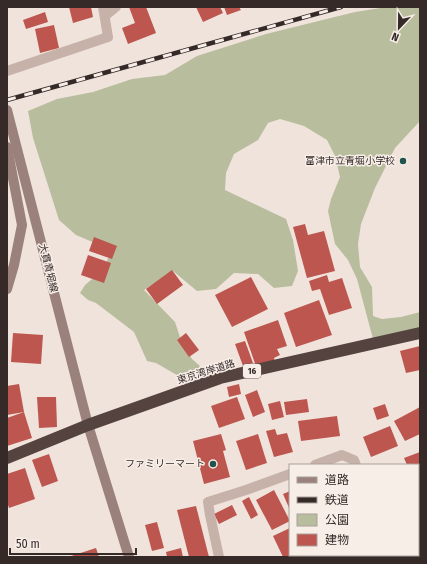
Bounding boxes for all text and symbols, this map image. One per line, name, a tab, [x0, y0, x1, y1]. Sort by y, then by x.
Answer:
north arrow	[379, 8, 419, 48]
text: N	[390, 30, 401, 44]
place label: 富津市立青堀小学校	[305, 155, 395, 167]
marker: 富津市立青堀小学校	[398, 156, 408, 166]
street label: 大貫青堀線	[36, 242, 60, 294]
street label: 東京湾岸道路	[176, 357, 236, 387]
road number: 16	[243, 364, 261, 378]
place label: ファミリーマート	[125, 458, 205, 470]
marker: ファミリーマート	[208, 459, 218, 469]
legend	[289, 464, 419, 556]
text: 道路	[325, 473, 349, 487]
text: 鉄道	[325, 493, 349, 507]
text: 公園	[325, 513, 349, 527]
scale bar	[10, 530, 136, 556]
text: 建物	[325, 533, 349, 547]
text: 50 m	[16, 537, 40, 551]

